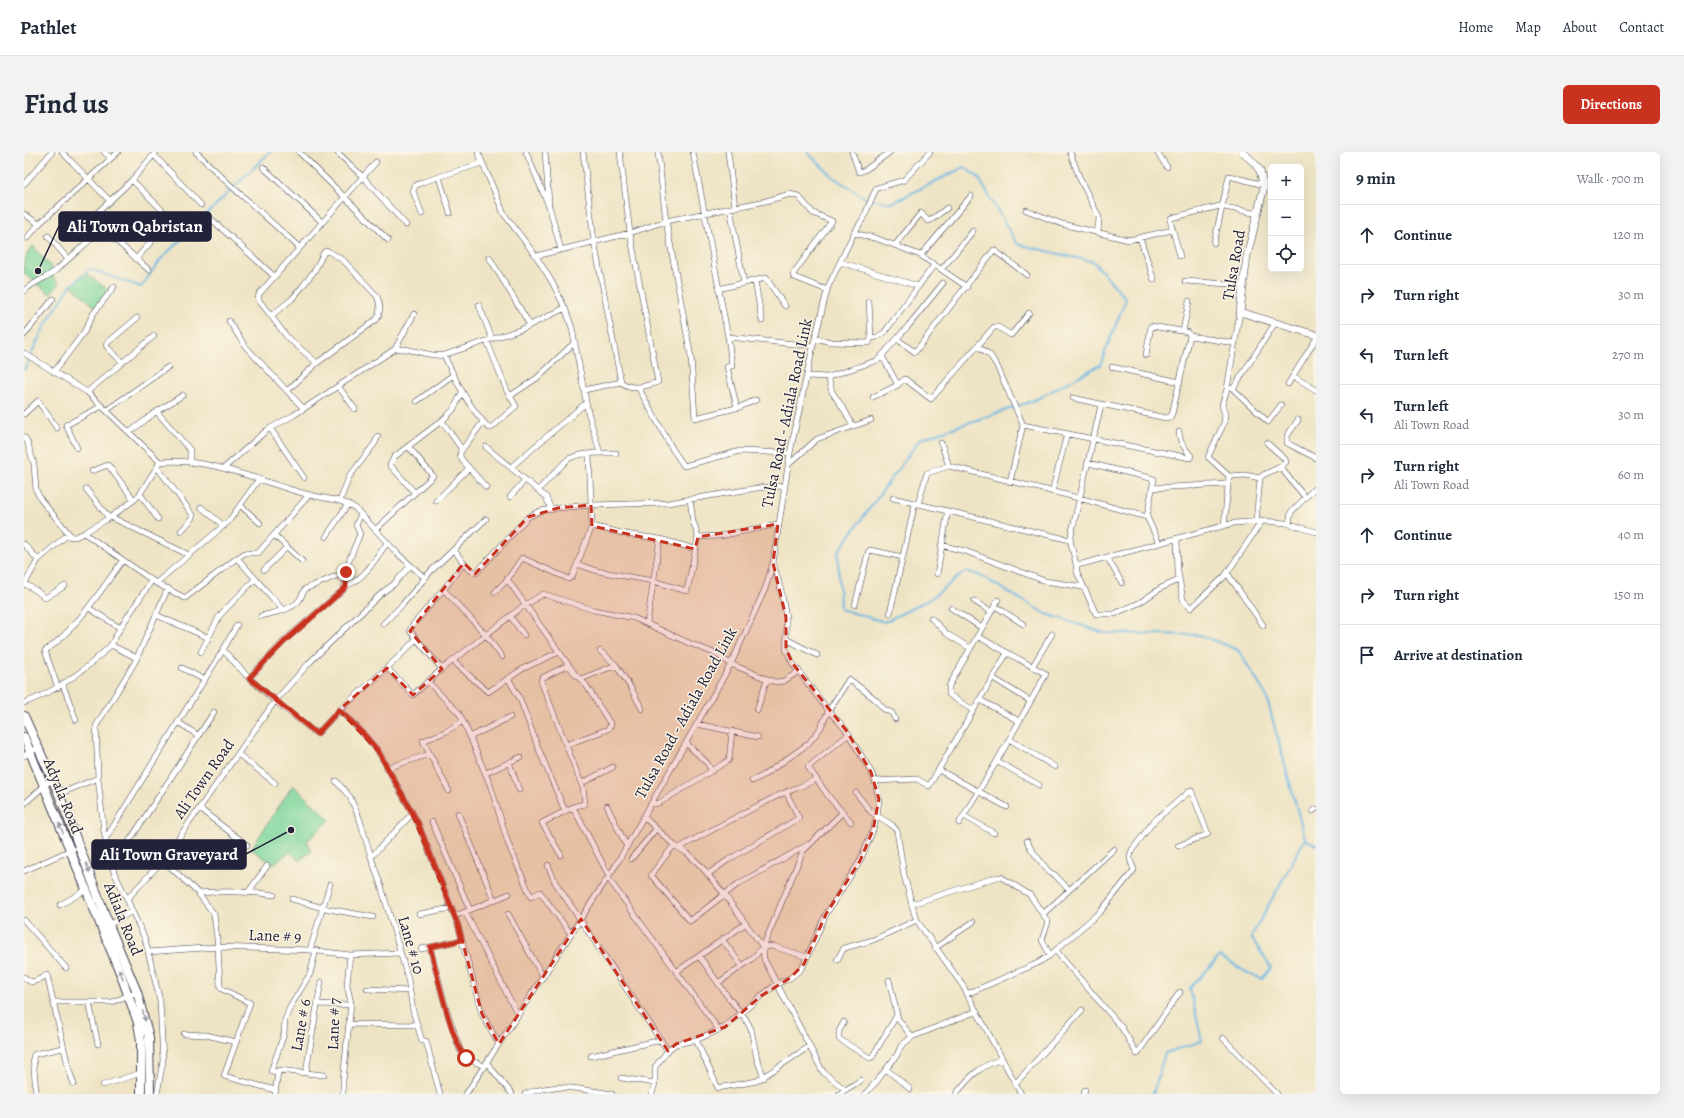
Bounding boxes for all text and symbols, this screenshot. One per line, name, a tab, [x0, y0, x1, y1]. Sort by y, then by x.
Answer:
text: Pathlet	[20, 15, 76, 41]
text: Home	[1458, 18, 1493, 37]
text: Map	[1515, 18, 1541, 37]
text: About	[1563, 18, 1597, 37]
text: Contact	[1619, 18, 1664, 37]
text: Find us	[24, 85, 109, 123]
button: Directions	[1563, 85, 1660, 124]
map controls	[1268, 164, 1304, 272]
button: +	[1268, 164, 1304, 200]
text: 9 min	[1356, 167, 1396, 190]
text: Walk · 700 m	[1577, 170, 1644, 187]
button: −	[1268, 200, 1304, 236]
callout: Ali Town Qabristan	[59, 212, 211, 241]
text: Ali Town Qabristan	[66, 215, 203, 238]
icon: ahead	[1356, 224, 1378, 246]
text: Continue	[1394, 225, 1452, 245]
text: 120 m	[1613, 226, 1644, 243]
street label: Tulsa Road	[1217, 228, 1251, 302]
button: locate	[1268, 236, 1304, 272]
icon: right	[1356, 284, 1378, 306]
text: Turn right	[1394, 285, 1459, 305]
text: 30 m	[1618, 286, 1644, 303]
street label: Tulsa Road - Adiala Road Link	[756, 316, 818, 510]
icon: left	[1356, 344, 1378, 366]
text: Turn left	[1394, 345, 1449, 365]
text: 270 m	[1612, 346, 1644, 363]
text: Turn left	[1394, 396, 1449, 416]
icon: left	[1356, 404, 1378, 426]
text: 30 m	[1618, 406, 1644, 423]
text: Ali Town Road	[1394, 416, 1469, 433]
text: Turn right	[1394, 456, 1459, 476]
icon: right	[1356, 464, 1378, 486]
text: 60 m	[1618, 466, 1644, 483]
text: Ali Town Road	[1394, 476, 1469, 493]
icon: ahead	[1356, 524, 1378, 546]
text: Continue	[1394, 525, 1452, 545]
text: 40 m	[1618, 526, 1644, 543]
route end	[337, 563, 355, 581]
icon: right	[1356, 584, 1378, 606]
text: Turn right	[1394, 585, 1459, 605]
text: 150 m	[1614, 586, 1644, 603]
street label: Tulsa Road - Adiala Road Link	[630, 623, 742, 803]
icon: arrive	[1356, 644, 1378, 666]
text: Arrive at destination	[1394, 645, 1523, 665]
street label: Ali Town Road	[168, 734, 240, 824]
street label: Adyala Road	[37, 754, 88, 838]
one-way arrow	[58, 822, 64, 833]
callout: Ali Town Graveyard	[92, 840, 246, 869]
text: Ali Town Graveyard	[99, 843, 239, 866]
one-way arrow	[85, 863, 91, 875]
street label: Adiala Road	[98, 878, 148, 959]
street label: Lane # 10	[392, 913, 430, 977]
street label: Lane # 9	[248, 924, 302, 948]
one-way arrow	[117, 968, 123, 980]
street label: Lane # 6	[286, 997, 316, 1053]
street label: Lane # 7	[322, 997, 346, 1051]
one-way arrow	[141, 1010, 147, 1022]
route start	[457, 1049, 475, 1067]

